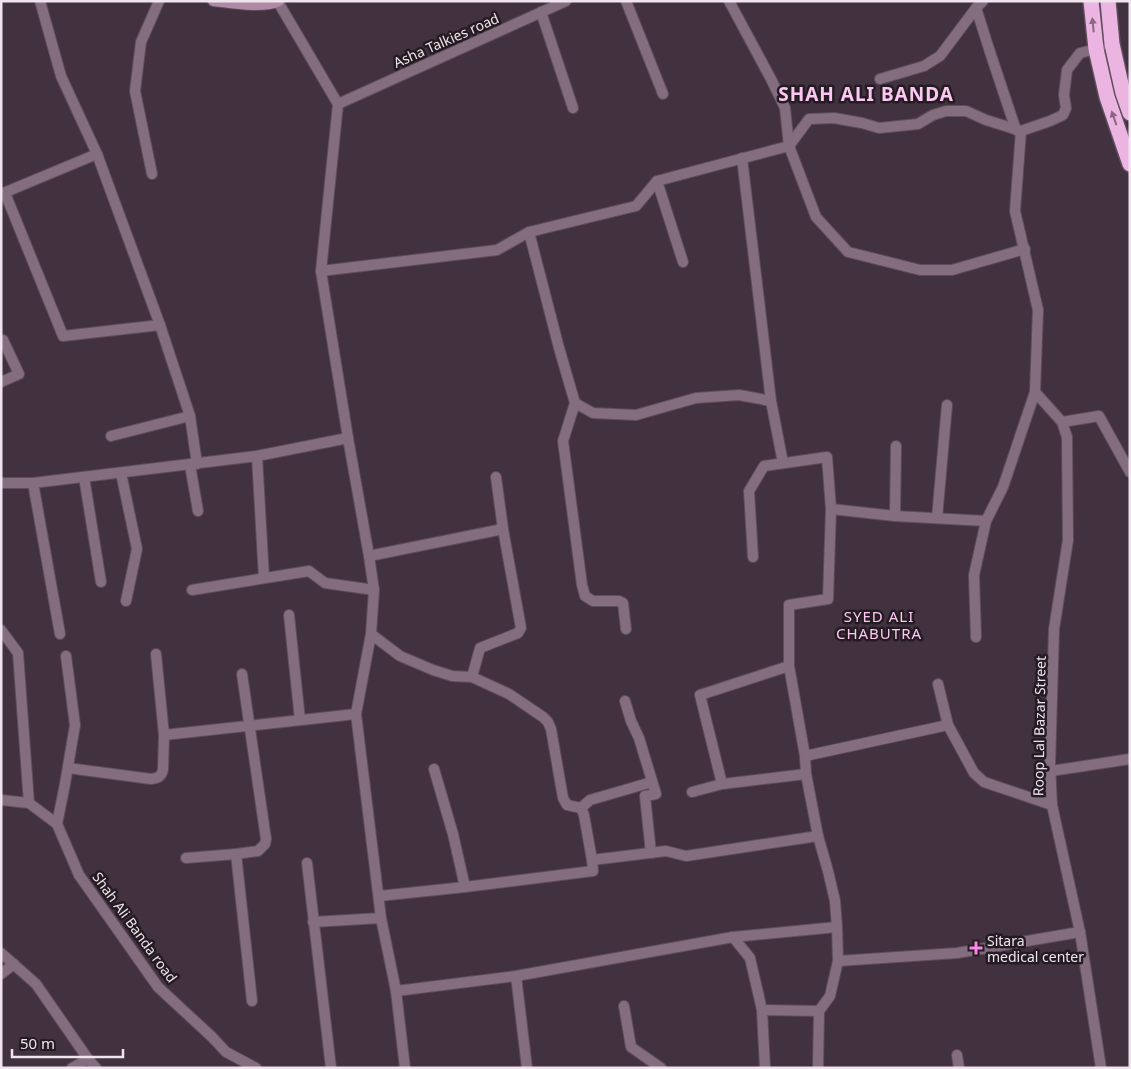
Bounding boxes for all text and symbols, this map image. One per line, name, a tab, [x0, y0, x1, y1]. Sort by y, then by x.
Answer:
street label: Asha Talkies road	[390, 8, 502, 72]
one-way arrow	[1089, 17, 1097, 33]
district label: SHAH ALI BANDA	[778, 81, 954, 107]
one-way arrow	[1110, 110, 1117, 125]
district label: SYED ALI CHABUTRA	[836, 606, 922, 643]
street label: Roop Lal Bazar Street	[1028, 656, 1050, 796]
street label: Shah Ali Banda road	[88, 868, 182, 986]
place label: Sitara medical center	[987, 931, 1084, 966]
marker: Sitara medical center	[969, 941, 983, 955]
scale bar	[12, 1026, 124, 1058]
text: 50 m	[20, 1033, 55, 1053]

